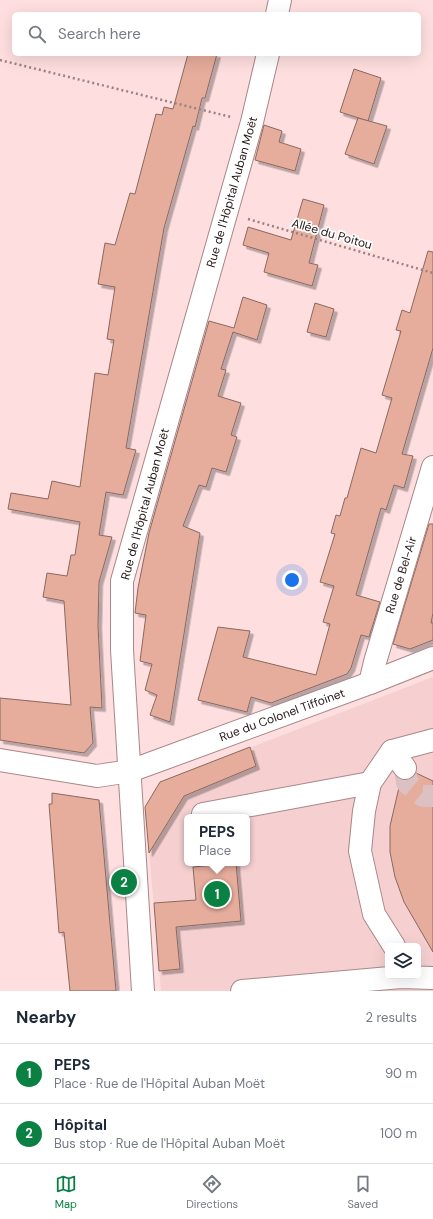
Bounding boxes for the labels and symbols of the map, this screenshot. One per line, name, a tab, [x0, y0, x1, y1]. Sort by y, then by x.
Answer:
street label: Rue de l'Hôpital Auban Moët	[203, 114, 261, 269]
street label: Allée du Poitou	[290, 215, 374, 253]
street label: Rue de l'Hôpital Auban Moët	[117, 426, 173, 582]
street label: Rue de Bel-Air	[382, 534, 420, 615]
your location	[282, 570, 302, 590]
street label: Rue du Colonel Tiffoinet	[217, 685, 347, 745]
pin: 2	[111, 867, 137, 897]
pin: 1	[204, 879, 230, 909]

